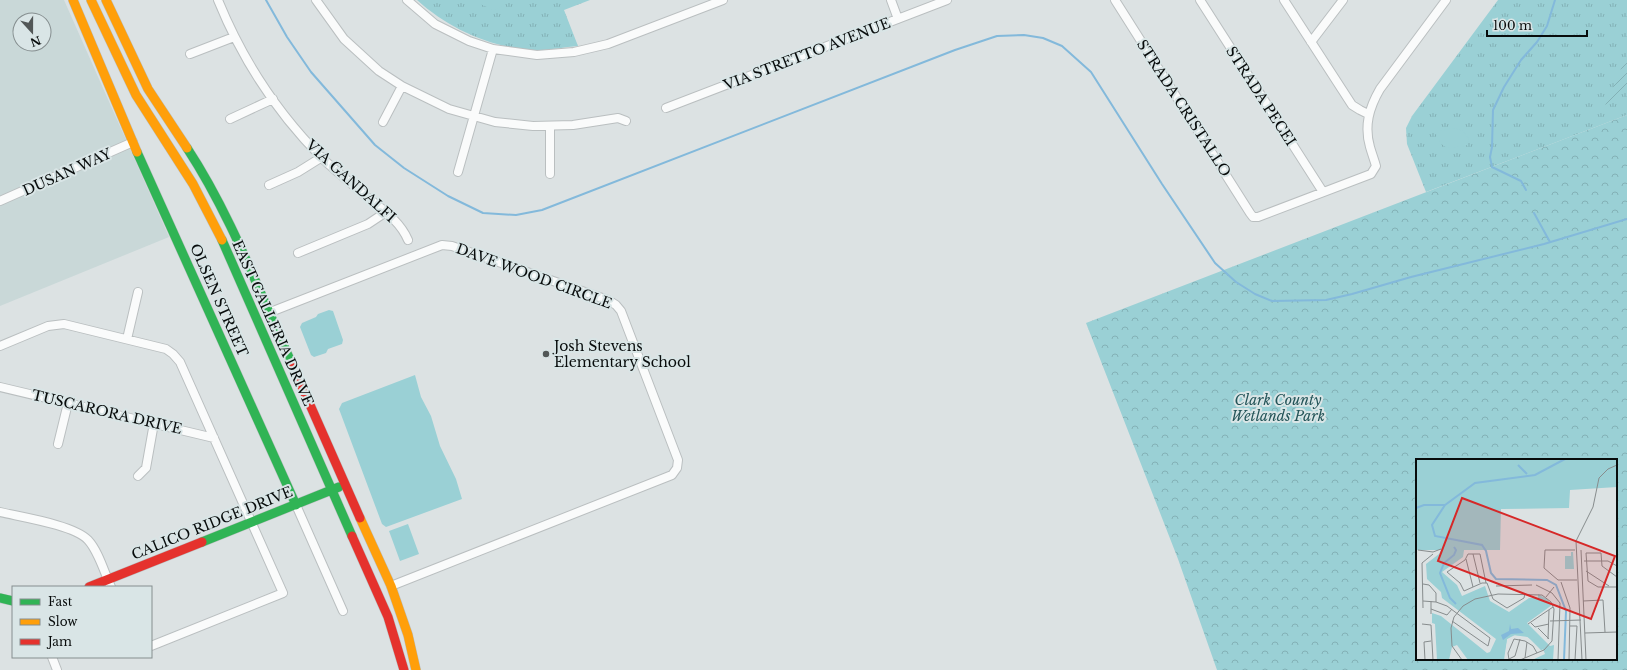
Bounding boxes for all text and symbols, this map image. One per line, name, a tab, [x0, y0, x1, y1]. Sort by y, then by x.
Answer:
north arrow	[12, 12, 52, 52]
scale bar	[1487, 12, 1587, 38]
street label: VIA STRETTO AVENUE	[720, 14, 893, 95]
text: 100 m	[1493, 18, 1532, 33]
text: N	[28, 33, 43, 50]
street label: STRADA CRISTALLO	[1133, 36, 1235, 180]
street label: STRADA PECEI	[1222, 43, 1300, 149]
street label: VIA GANDALFI	[302, 135, 400, 226]
street label: DUSAN WAY	[20, 144, 115, 200]
street label: EAST GALLERIA DRIVE	[228, 237, 318, 409]
street label: DAVE WOOD CIRCLE	[454, 239, 614, 313]
street label: OLSEN STREET	[186, 241, 252, 359]
place label: Josh Stevens Elementary School	[552, 337, 691, 371]
marker: Josh Stevens Elementary School	[541, 349, 551, 359]
street label: TUSCARORA DRIVE	[30, 386, 184, 438]
park label: Clark County Wetlands Park	[1231, 391, 1325, 425]
inset map	[1416, 459, 1617, 660]
street label: CALICO RIDGE DRIVE	[129, 482, 295, 564]
legend	[12, 586, 152, 658]
text: Fast	[48, 594, 73, 609]
text: Slow	[48, 614, 78, 629]
text: Jam	[46, 634, 72, 649]

